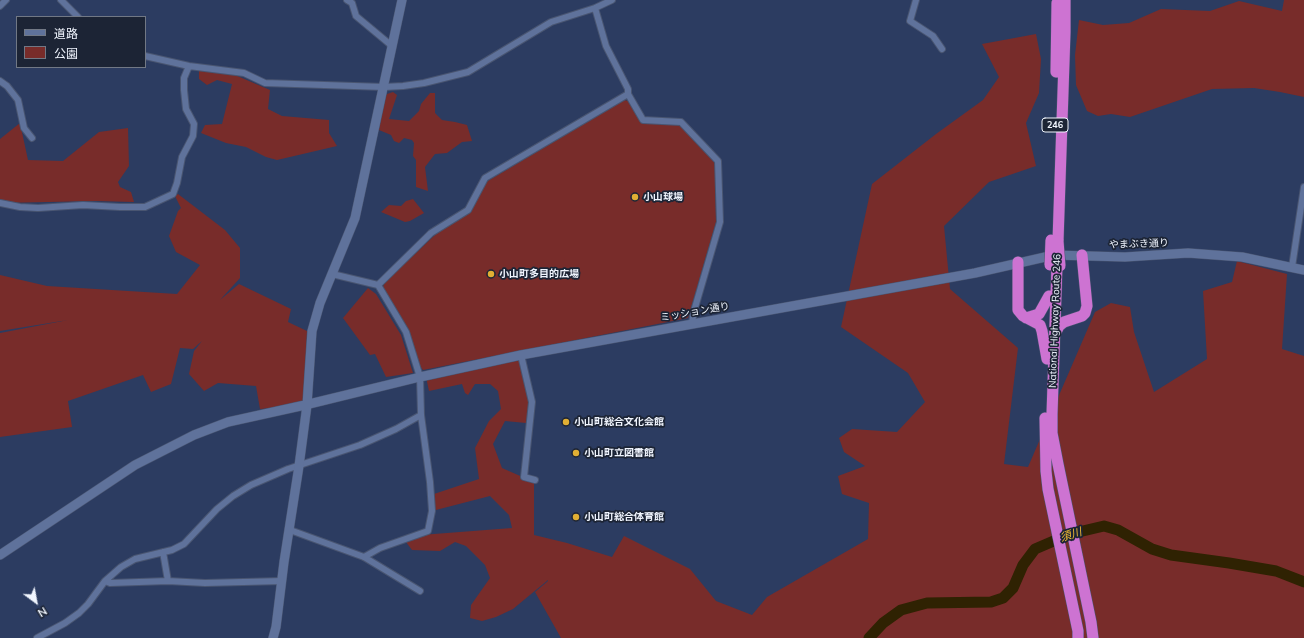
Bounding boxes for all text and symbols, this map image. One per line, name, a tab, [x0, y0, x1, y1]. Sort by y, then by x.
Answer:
legend	[16, 16, 146, 68]
text: 道路	[54, 26, 78, 41]
text: 公園	[54, 46, 78, 61]
road number: 246	[1042, 118, 1068, 132]
place label: 小山球場	[643, 191, 683, 203]
marker: 小山球場	[630, 192, 640, 202]
street label: やまぶき通り	[1109, 237, 1169, 251]
street label: National Highway Route 246	[1047, 254, 1063, 388]
place label: 小山町多目的広場	[499, 268, 579, 280]
marker: 小山町多目的広場	[486, 269, 496, 279]
street label: ミッション通り	[659, 300, 731, 324]
place label: 小山町総合文化会館	[574, 416, 664, 428]
marker: 小山町総合文化会館	[561, 417, 571, 427]
place label: 小山町立図書館	[584, 447, 654, 459]
marker: 小山町立図書館	[571, 448, 581, 458]
place label: 小山町総合体育館	[584, 511, 664, 523]
marker: 小山町総合体育館	[571, 512, 581, 522]
water label: 須川	[1058, 525, 1084, 545]
north arrow	[16, 582, 56, 622]
text: N	[35, 604, 50, 620]

